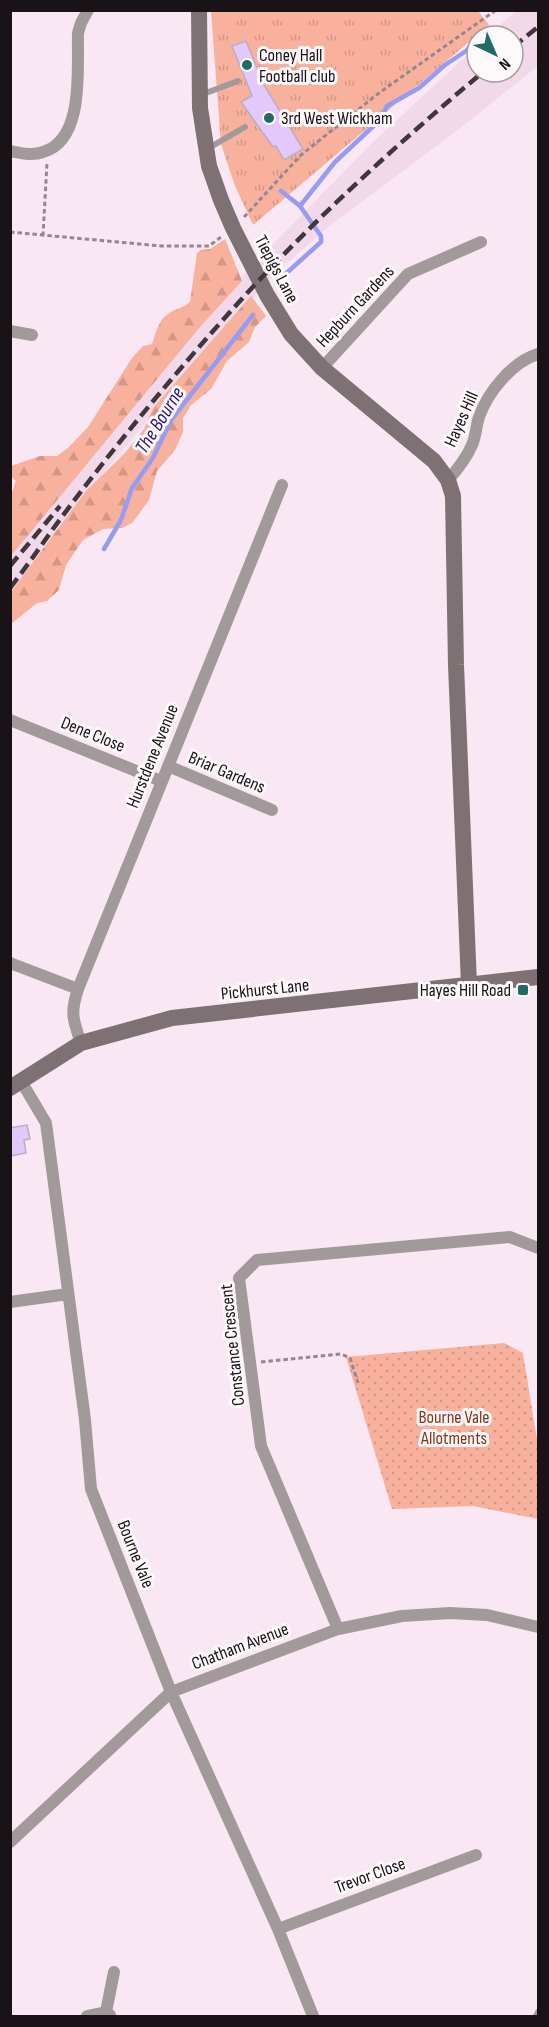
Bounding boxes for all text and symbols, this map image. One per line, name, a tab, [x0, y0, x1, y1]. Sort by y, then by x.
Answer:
north arrow	[465, 24, 525, 84]
place label: Coney Hall Football club	[259, 45, 335, 87]
text: N	[495, 54, 514, 74]
marker: Coney Hall Football club	[240, 58, 254, 72]
place label: 3rd West Wickham	[281, 108, 393, 129]
marker: 3rd West Wickham	[262, 111, 276, 125]
street label: Tiepigs Lane	[250, 232, 303, 307]
street label: Hepburn Gardens	[312, 261, 399, 352]
water label: The Bourne	[130, 383, 190, 458]
street label: Hayes Hill	[440, 388, 483, 450]
street label: Hurstdene Avenue	[122, 701, 183, 811]
street label: Dene Close	[58, 712, 128, 757]
street label: Briar Gardens	[185, 747, 268, 798]
street label: Pickhurst Lane	[220, 974, 310, 1005]
place label: Hayes Hill Road	[420, 980, 511, 1001]
marker: Hayes Hill Road	[516, 983, 530, 997]
street label: Constance Crescent	[216, 1282, 249, 1407]
park label: Bourne Vale Allotments	[418, 1407, 490, 1449]
street label: Bourne Vale	[112, 1517, 159, 1591]
street label: Chatham Avenue	[189, 1618, 292, 1675]
street label: Trevor Close	[332, 1853, 408, 1898]

